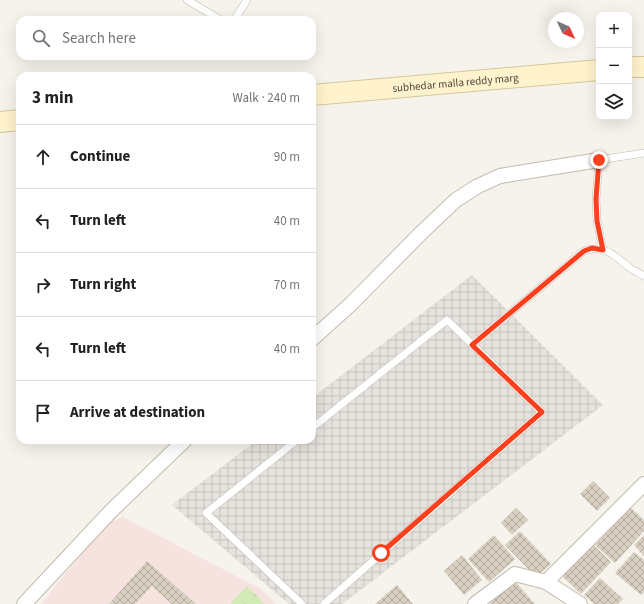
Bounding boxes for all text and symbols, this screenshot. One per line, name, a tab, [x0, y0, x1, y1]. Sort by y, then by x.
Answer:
north arrow	[548, 12, 584, 48]
map controls	[596, 12, 632, 120]
button: +	[596, 12, 632, 48]
search box	[16, 16, 316, 60]
icon: search	[30, 27, 52, 49]
text: Search here	[62, 28, 136, 49]
button: −	[596, 48, 632, 84]
street label: subhedar malla reddy marg	[392, 70, 520, 96]
button: layers	[596, 84, 632, 120]
text: 3 min	[32, 86, 73, 110]
text: Walk · 240 m	[232, 89, 300, 107]
icon: ahead	[32, 146, 54, 168]
text: Continue	[70, 146, 130, 167]
text: 90 m	[274, 148, 300, 166]
route end	[590, 151, 608, 169]
icon: left	[32, 210, 54, 232]
text: Turn left	[70, 210, 126, 231]
text: 40 m	[274, 212, 300, 230]
icon: right	[32, 274, 54, 296]
text: Turn right	[70, 274, 136, 295]
text: 70 m	[274, 276, 300, 294]
icon: left	[32, 338, 54, 360]
text: Turn left	[70, 338, 126, 359]
text: 40 m	[274, 340, 300, 358]
icon: arrive	[32, 402, 54, 424]
text: Arrive at destination	[70, 402, 205, 423]
route start	[372, 544, 390, 562]

